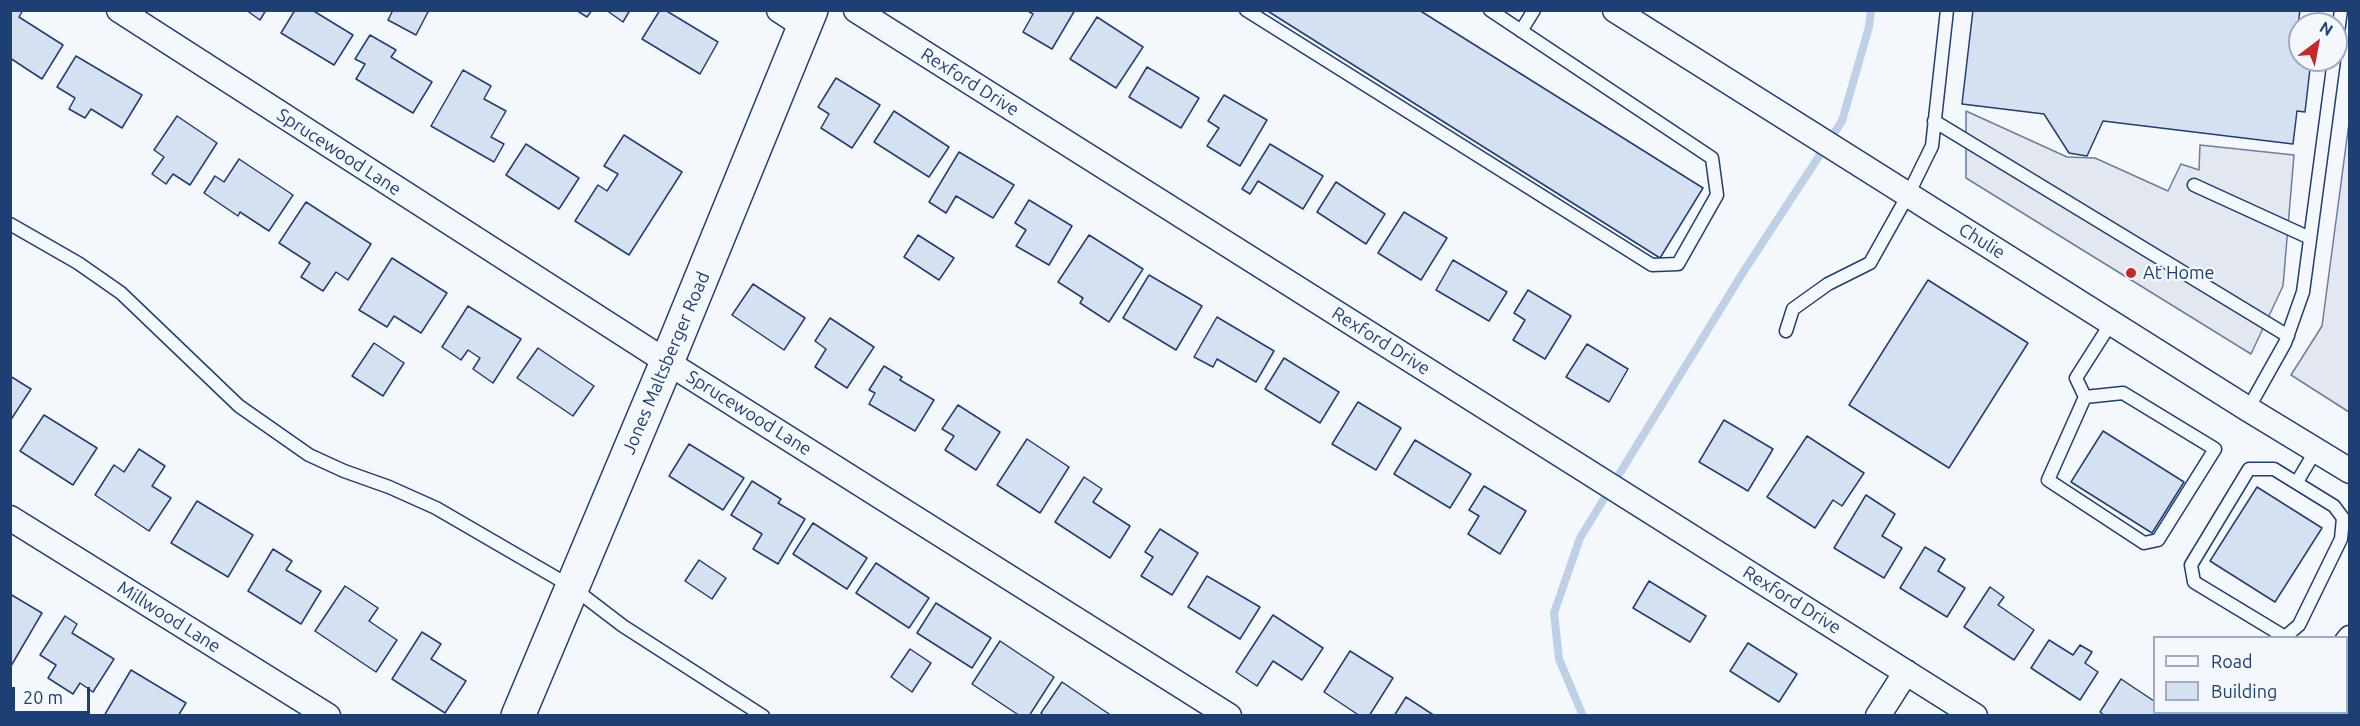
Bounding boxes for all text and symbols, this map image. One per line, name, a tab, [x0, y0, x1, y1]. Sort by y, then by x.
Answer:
north arrow	[2288, 12, 2348, 72]
text: N	[2317, 18, 2336, 39]
street label: Rexford Drive	[917, 43, 1023, 121]
street label: Sprucewood Lane	[273, 104, 405, 200]
street label: Chulie	[1955, 218, 2009, 264]
place label: At Home	[2143, 262, 2214, 284]
marker: At Home	[2124, 266, 2138, 280]
street label: Jones Maltsberger Road	[618, 269, 714, 457]
street label: Rexford Drive	[1328, 302, 1434, 380]
street label: Sprucewood Lane	[682, 366, 816, 460]
street label: Rexford Drive	[1739, 561, 1845, 639]
street label: Millwood Lane	[113, 577, 225, 657]
legend	[2153, 636, 2348, 714]
text: Road	[2211, 651, 2253, 671]
scale bar	[15, 675, 93, 713]
text: Building	[2211, 681, 2277, 701]
text: 20 m	[23, 687, 63, 707]

